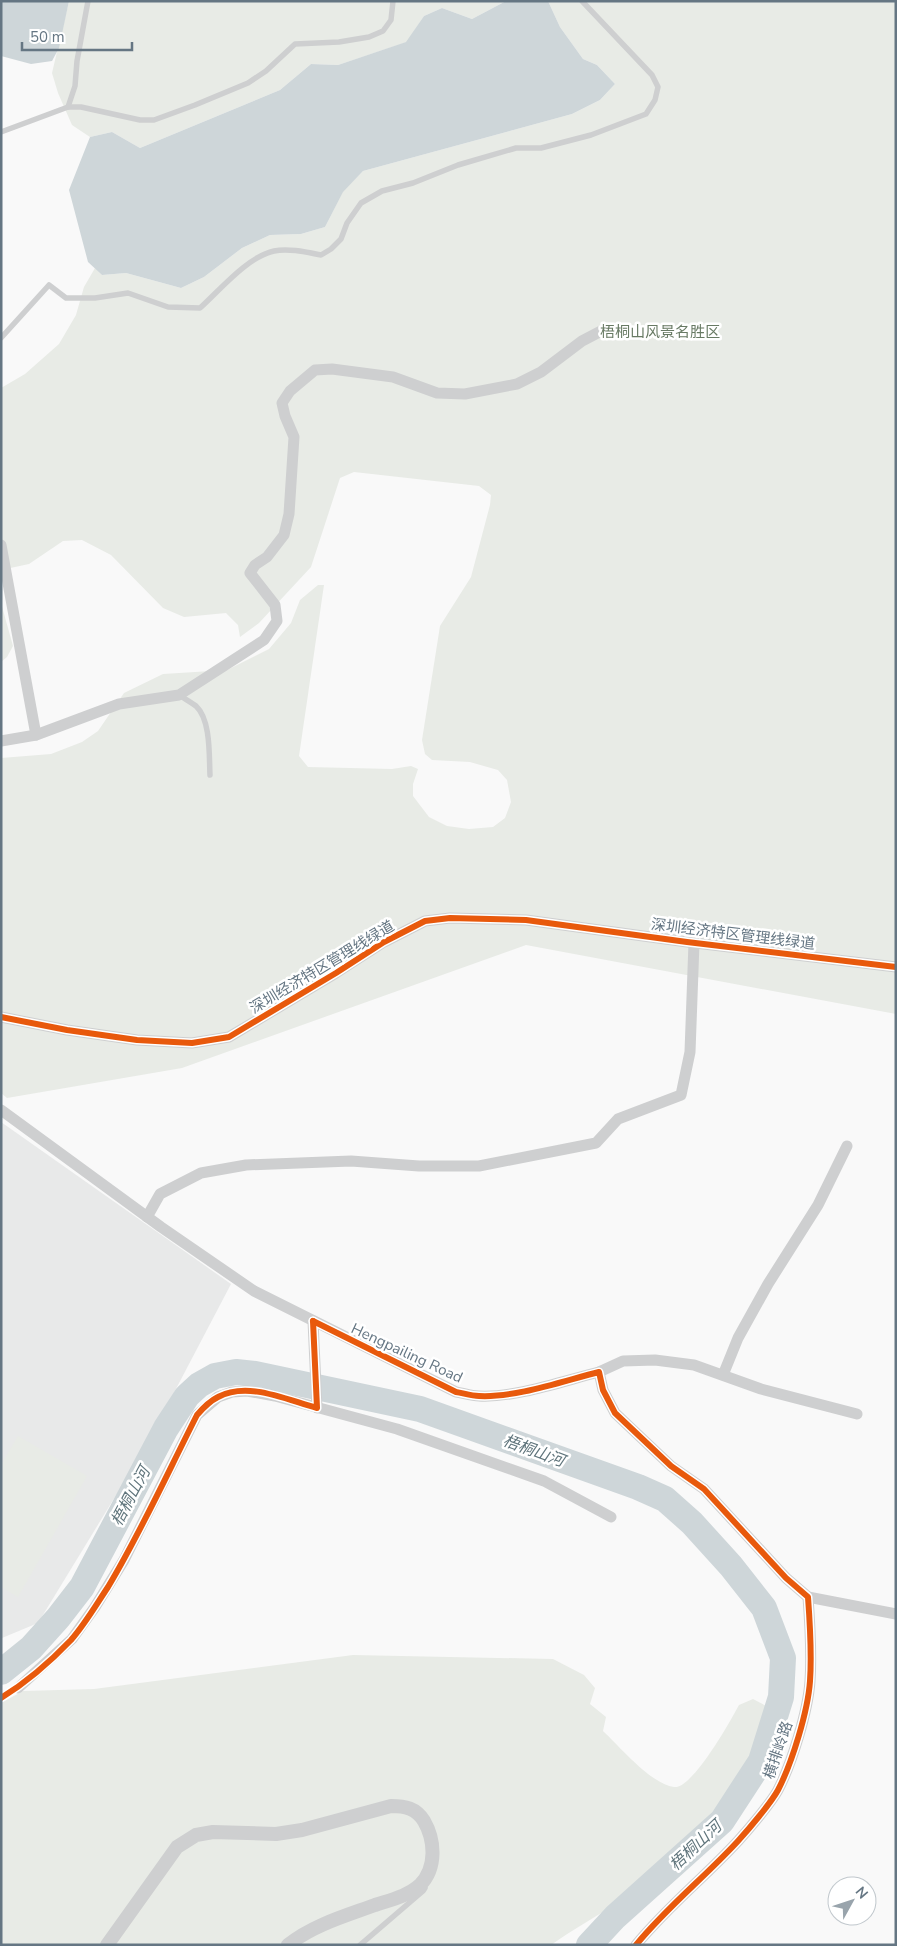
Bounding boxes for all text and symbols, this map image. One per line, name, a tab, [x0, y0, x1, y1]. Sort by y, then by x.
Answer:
scale bar	[22, 20, 132, 52]
text: 50 m	[30, 27, 65, 47]
park label: 梧桐山风景名胜区	[600, 322, 720, 342]
street label: 深圳经济特区管理线绿道	[650, 914, 816, 954]
street label: 深圳经济特区管理线绿道	[246, 916, 398, 1018]
street label: Hengpailing Road	[348, 1318, 466, 1388]
water label: 梧桐山河	[500, 1430, 570, 1473]
water label: 梧桐山河	[106, 1460, 157, 1530]
street label: 横排岭路	[759, 1718, 797, 1782]
water label: 梧桐山河	[665, 1814, 729, 1876]
north arrow	[827, 1876, 877, 1926]
text: N	[851, 1883, 872, 1903]

